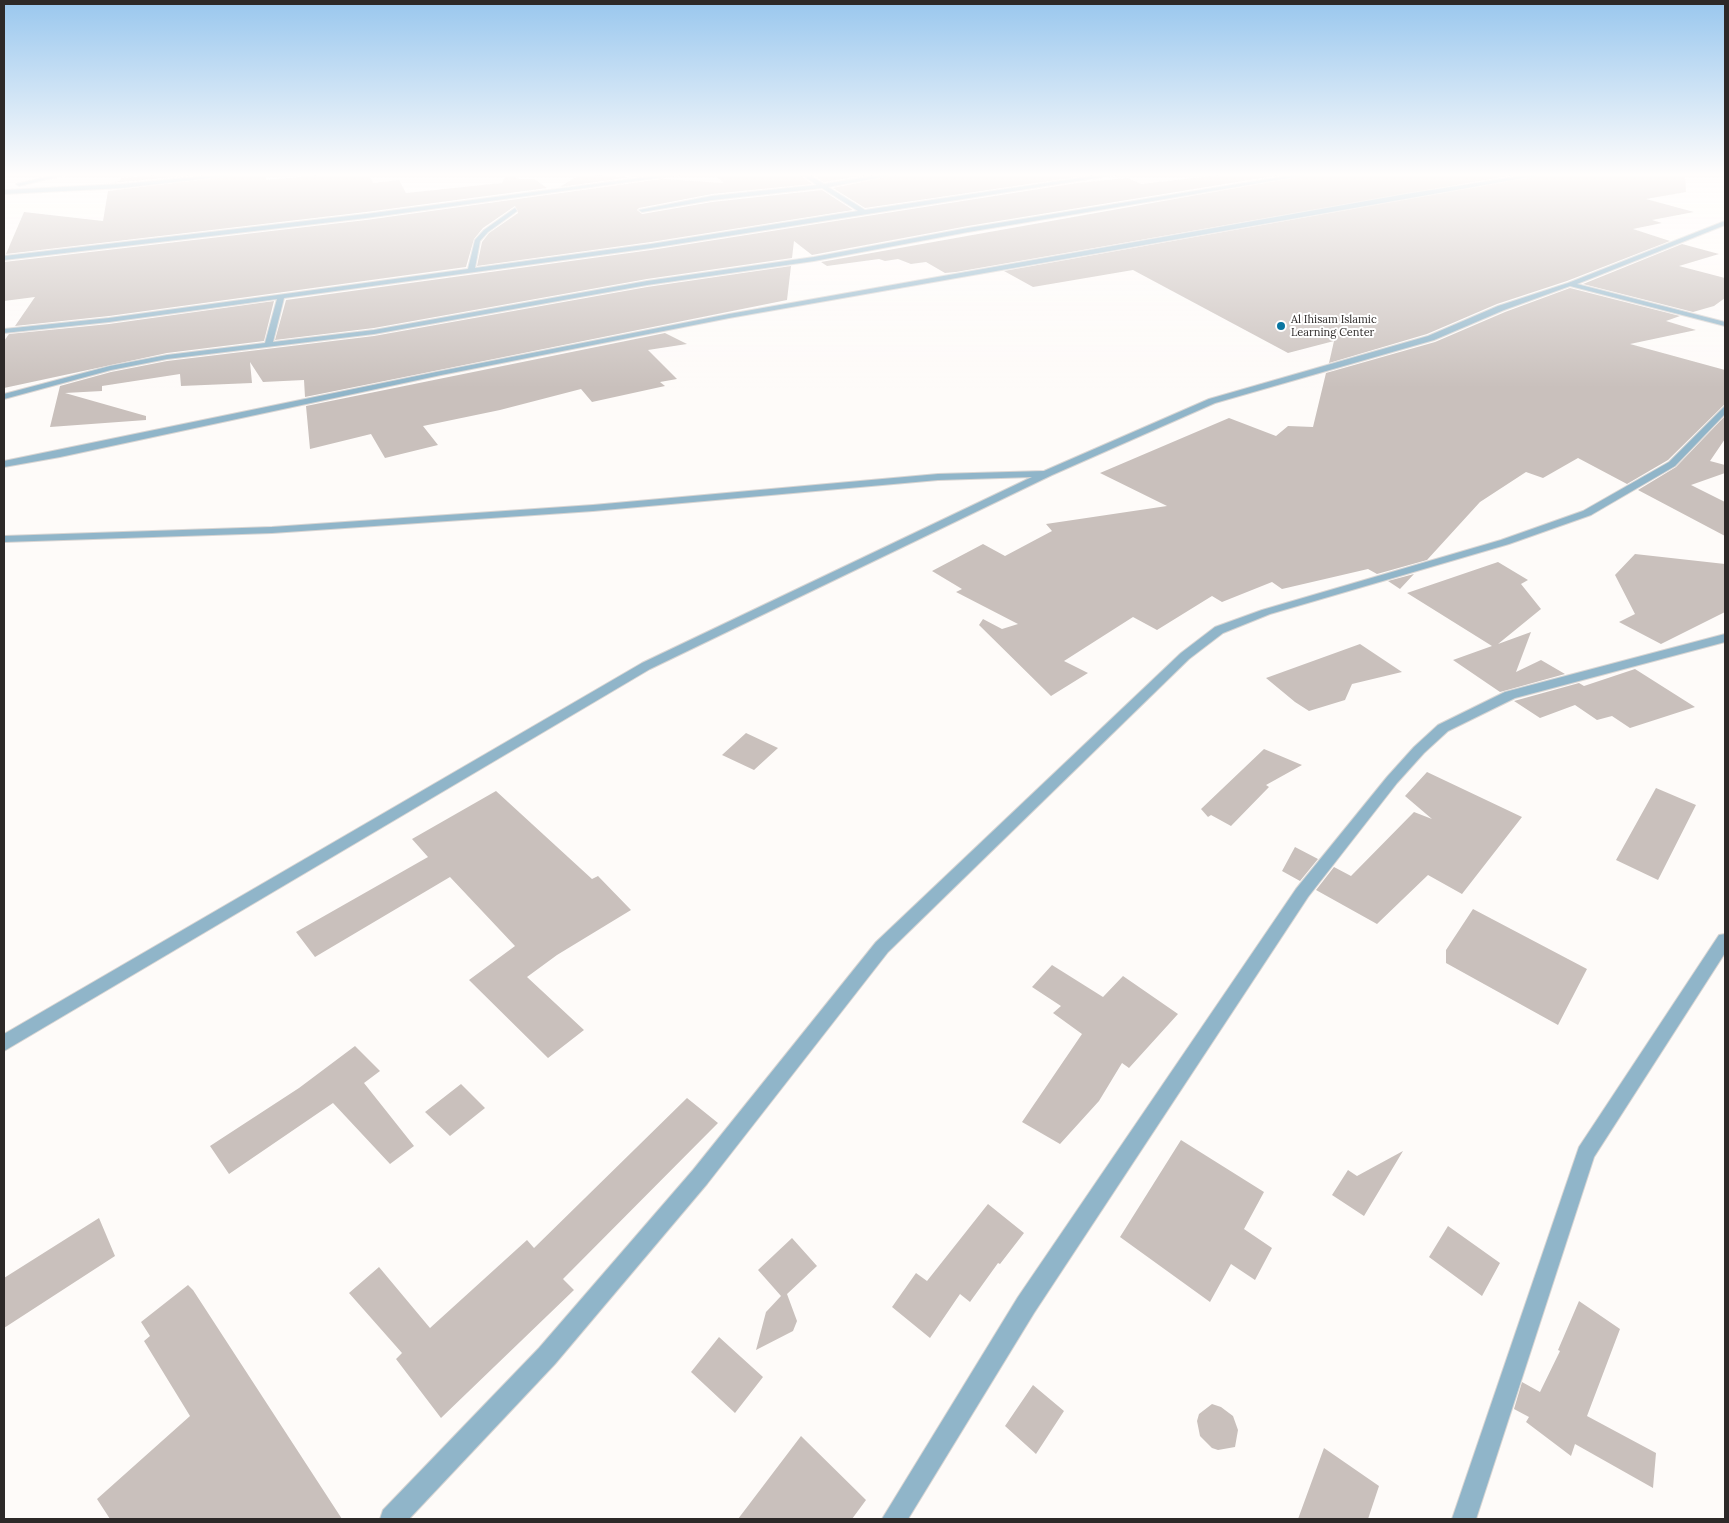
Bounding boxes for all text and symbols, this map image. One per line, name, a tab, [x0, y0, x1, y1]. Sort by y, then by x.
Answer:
place label: Al Ihisam Islamic Learning Center	[1291, 313, 1377, 339]
marker: Al Ihisam Islamic Learning Center	[1275, 320, 1287, 332]

